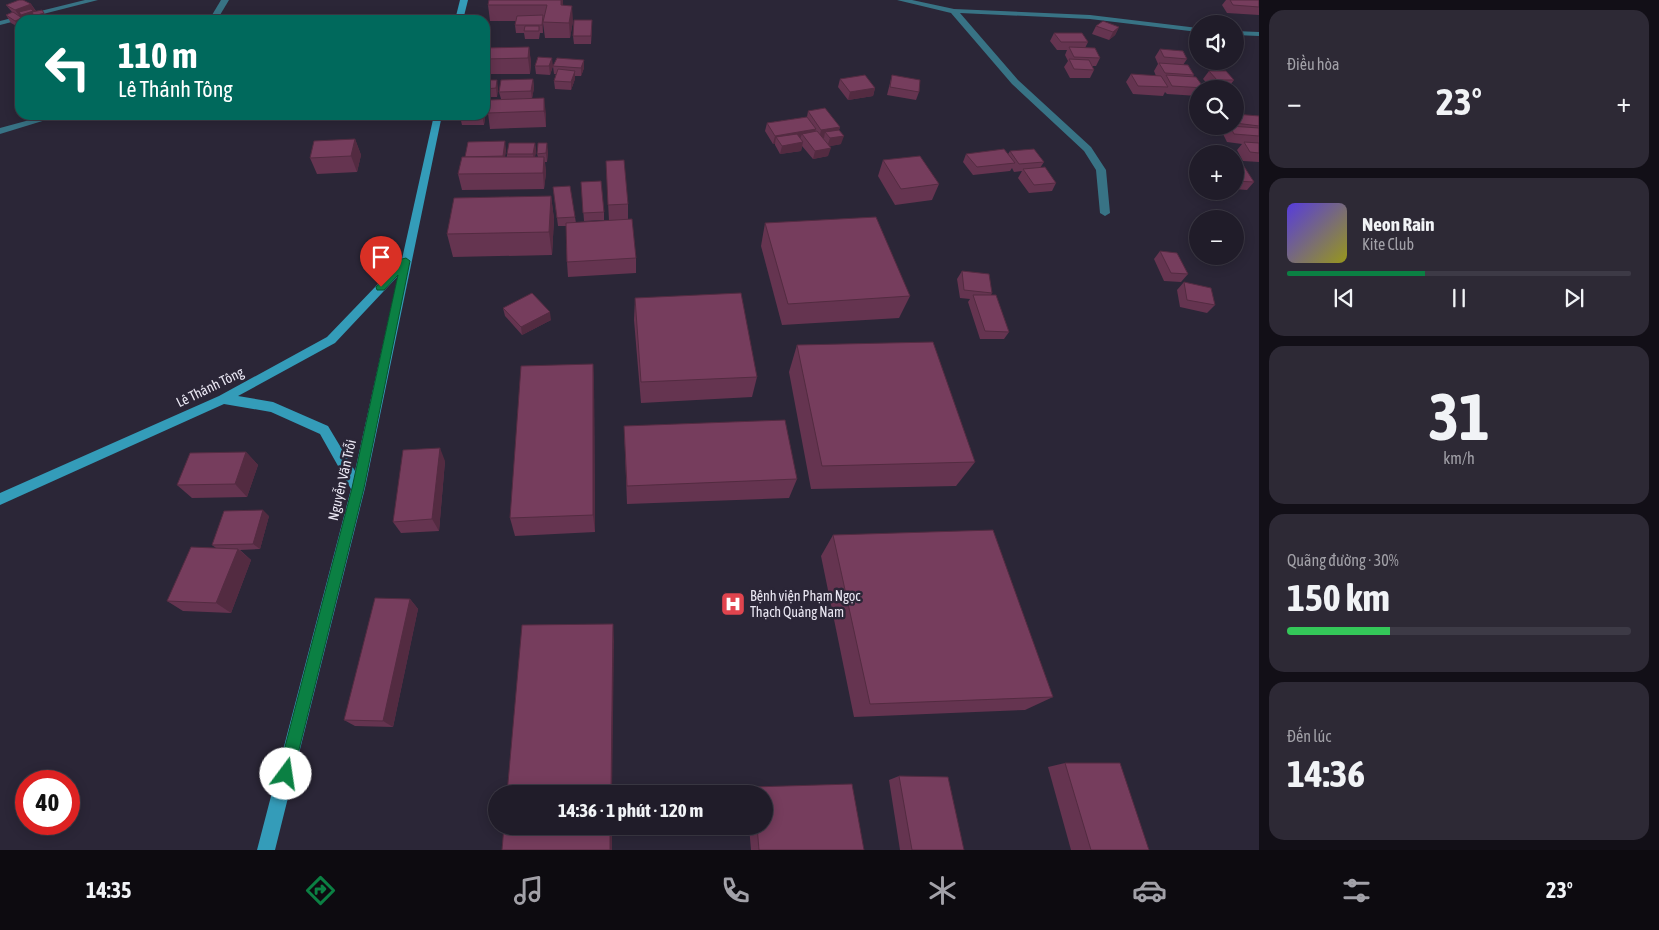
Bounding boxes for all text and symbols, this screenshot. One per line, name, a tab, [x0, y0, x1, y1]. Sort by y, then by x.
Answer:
map controls	[1189, 15, 1244, 265]
button: sound	[1189, 15, 1244, 70]
icon: left	[35, 35, 100, 100]
text: 110 m	[118, 35, 197, 75]
text: Điều hòa	[1287, 55, 1340, 73]
text: Lê Thánh Tông	[118, 76, 233, 102]
button: search	[1189, 80, 1244, 135]
text: 23°	[1436, 80, 1482, 123]
text: −	[1287, 86, 1302, 118]
text: +	[1616, 86, 1631, 118]
button: +	[1189, 145, 1244, 200]
button: −	[1189, 210, 1244, 265]
text: Neon Rain	[1362, 213, 1434, 235]
text: Kite Club	[1362, 235, 1414, 253]
pin	[360, 236, 402, 287]
icon: arrive	[367, 243, 395, 271]
icon: previous	[1330, 284, 1358, 312]
icon: pause	[1445, 284, 1473, 312]
icon: next	[1560, 284, 1588, 312]
street label: Lê Thánh Tông	[174, 364, 246, 410]
text: 31	[1428, 379, 1490, 454]
street label: Nguyễn Văn Trỗi	[325, 438, 359, 522]
text: km/h	[1443, 449, 1475, 467]
text: Quãng đường · 30%	[1287, 551, 1399, 569]
text: 150 km	[1287, 576, 1390, 619]
place label: Bệnh viện Phạm Ngọc Thạch Quảng Nam	[750, 588, 861, 620]
hospital icon: Bệnh viện Phạm Ngọc Thạch Quảng Nam	[720, 591, 746, 617]
text: Đến lúc	[1287, 727, 1331, 745]
position arrow	[259, 747, 311, 799]
text: 14:36	[1287, 752, 1365, 795]
speed limit sign: 40	[15, 770, 80, 835]
text: 14:36 · 1 phút · 120 m	[558, 799, 703, 821]
icon: directions	[303, 873, 338, 908]
icon: music	[511, 873, 546, 908]
icon: phone	[718, 873, 753, 908]
icon: climate	[925, 873, 960, 908]
icon: car	[1132, 873, 1167, 908]
icon: filters	[1339, 873, 1374, 908]
text: 14:35	[86, 877, 131, 903]
text: 23°	[1546, 877, 1573, 903]

